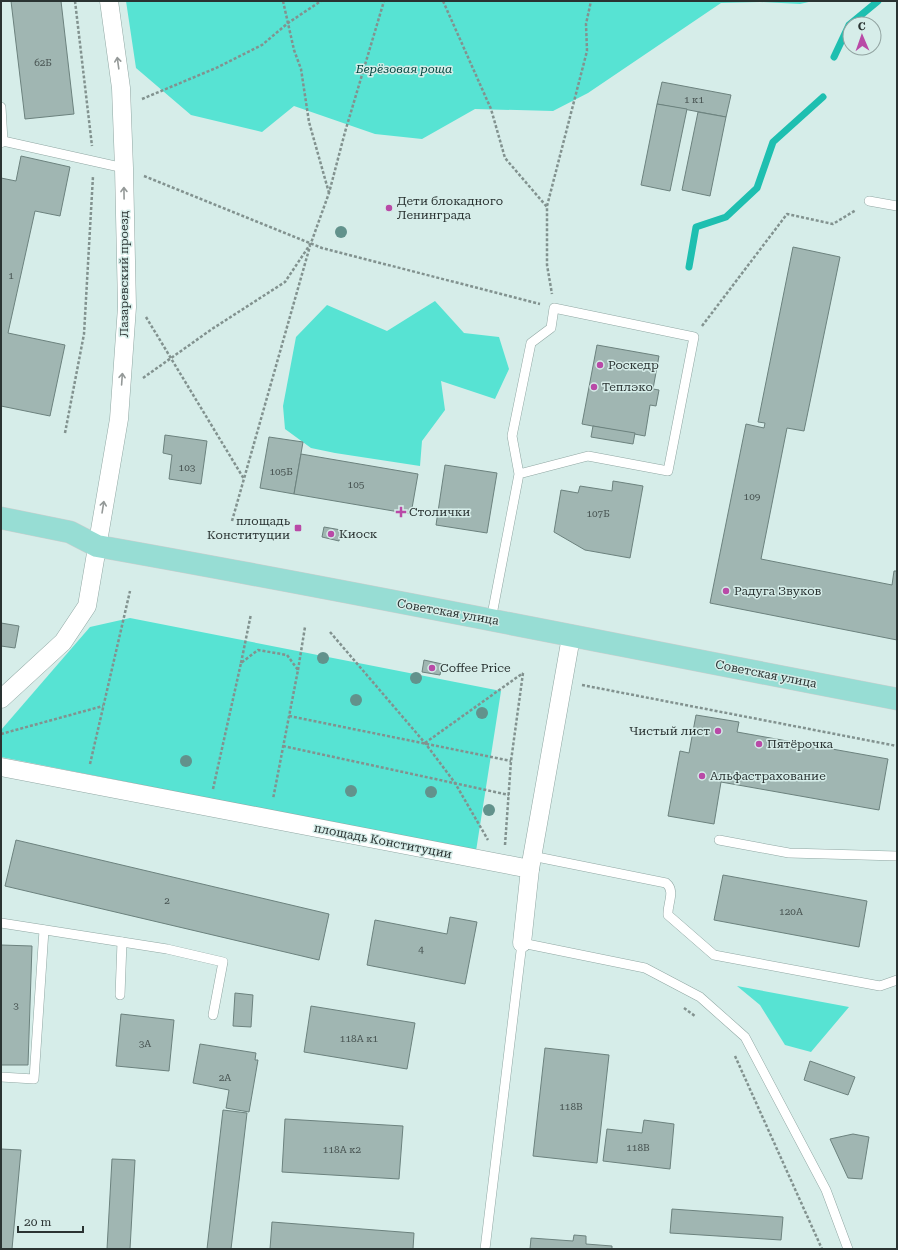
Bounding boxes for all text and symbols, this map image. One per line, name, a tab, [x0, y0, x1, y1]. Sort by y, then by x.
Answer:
north arrow	[842, 16, 882, 56]
text: С	[858, 20, 866, 33]
house number: 62Б	[34, 57, 52, 68]
one-way arrow	[114, 57, 122, 70]
park label: Берёзовая роща	[355, 62, 452, 76]
house number: 1 к1	[684, 94, 704, 105]
one-way arrow	[120, 187, 128, 200]
place label: Дети блокадного Ленинграда	[397, 194, 503, 222]
marker: Дети блокадного Ленинграда	[384, 203, 394, 213]
street label: Лазаревский проезд	[117, 210, 131, 337]
house number: 1	[8, 270, 14, 281]
place label: Роскедр	[608, 358, 659, 372]
marker: Роскедр	[595, 360, 605, 370]
one-way arrow	[118, 373, 125, 386]
place label: Теплэко	[602, 380, 653, 394]
marker: Теплэко	[589, 382, 599, 392]
house number: 103	[179, 462, 196, 473]
house number: 105Б	[269, 466, 293, 477]
house number: 105	[348, 479, 365, 490]
house number: 109	[744, 491, 761, 502]
one-way arrow	[99, 501, 107, 514]
place label: Столички	[409, 505, 470, 519]
marker: Столички	[396, 507, 406, 517]
house number: 107Б	[586, 508, 610, 519]
place label: площадь Конституции	[207, 514, 291, 542]
marker: площадь Конституции	[293, 523, 303, 533]
place label: Киоск	[339, 527, 378, 541]
marker: Киоск	[326, 529, 336, 539]
place label: Радуга Звуков	[734, 584, 822, 598]
marker: Радуга Звуков	[721, 586, 731, 596]
street label: Советская улица	[396, 596, 500, 628]
street label: Советская улица	[714, 657, 818, 691]
place label: Coffee Price	[440, 661, 511, 675]
marker: Coffee Price	[427, 663, 437, 673]
place label: Чистый лист	[629, 724, 710, 738]
marker: Чистый лист	[713, 726, 723, 736]
place label: Пятёрочка	[767, 737, 834, 751]
marker: Пятёрочка	[754, 739, 764, 749]
place label: Альфастрахование	[710, 769, 826, 783]
marker: Альфастрахование	[697, 771, 707, 781]
street label: площадь Конституции	[313, 821, 453, 861]
house number: 2	[164, 895, 170, 906]
house number: 120А	[779, 906, 803, 917]
house number: 4	[418, 944, 424, 955]
house number: 3	[13, 1000, 19, 1011]
house number: 118А к1	[340, 1033, 379, 1044]
house number: 3А	[139, 1038, 151, 1049]
house number: 2А	[219, 1072, 231, 1083]
house number: 118В	[559, 1101, 583, 1112]
house number: 118В	[626, 1142, 650, 1153]
house number: 118А к2	[323, 1144, 362, 1155]
scale bar	[18, 1208, 83, 1234]
text: 20 m	[24, 1215, 51, 1229]

